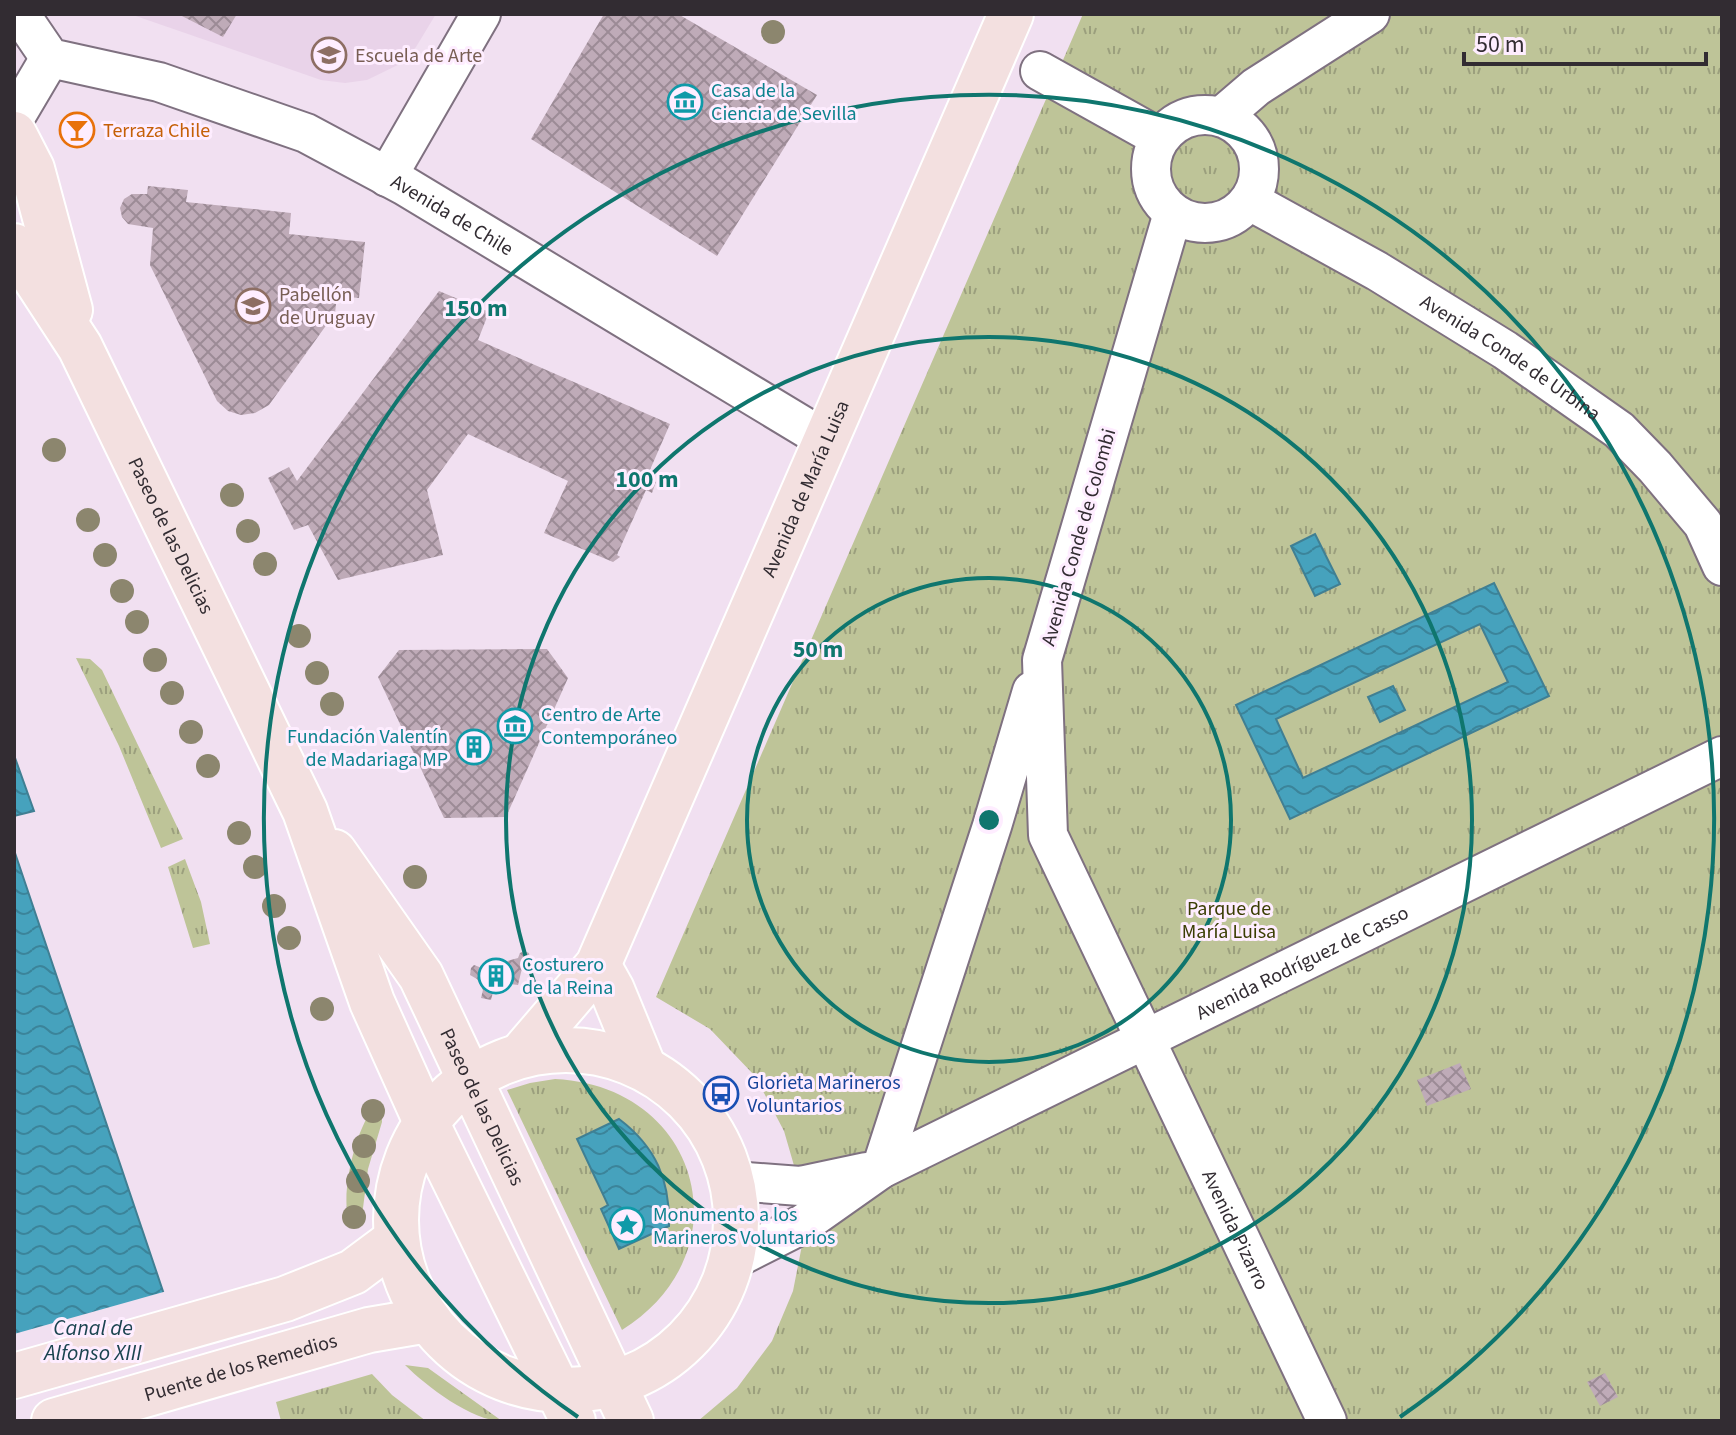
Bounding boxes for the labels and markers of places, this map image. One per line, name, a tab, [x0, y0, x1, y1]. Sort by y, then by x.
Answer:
school or university icon: Escuela de Arte	[310, 36, 348, 74]
place label: Escuela de Arte	[355, 42, 482, 70]
place label: Casa de la Ciencia de Sevilla	[711, 77, 857, 128]
museum icon: Casa de la Ciencia de Sevilla	[666, 83, 704, 121]
bar icon: Terraza Chile	[58, 111, 96, 149]
place label: Terraza Chile	[103, 117, 210, 145]
place label: Pabellón de Uruguay	[279, 281, 376, 332]
school or university icon: Pabellón de Uruguay	[234, 287, 272, 325]
place label: Centro de Arte Contemporáneo	[541, 701, 677, 752]
museum icon: Centro de Arte Contemporáneo	[496, 707, 534, 745]
place label: Fundación Valentín de Madariaga MP	[287, 723, 448, 774]
building icon: Fundación Valentín de Madariaga MP	[455, 728, 493, 766]
centre of rings	[975, 806, 1003, 834]
place label: Costurero de la Reina	[522, 951, 613, 1002]
building icon: Costurero de la Reina	[477, 957, 515, 995]
place label: Glorieta Marineros Voluntarios	[747, 1069, 901, 1120]
bus stop icon: Glorieta Marineros Voluntarios	[702, 1075, 740, 1113]
place label: Monumento a los Marineros Voluntarios	[653, 1201, 835, 1252]
place icon: Monumento a los Marineros Voluntarios	[608, 1206, 646, 1244]

